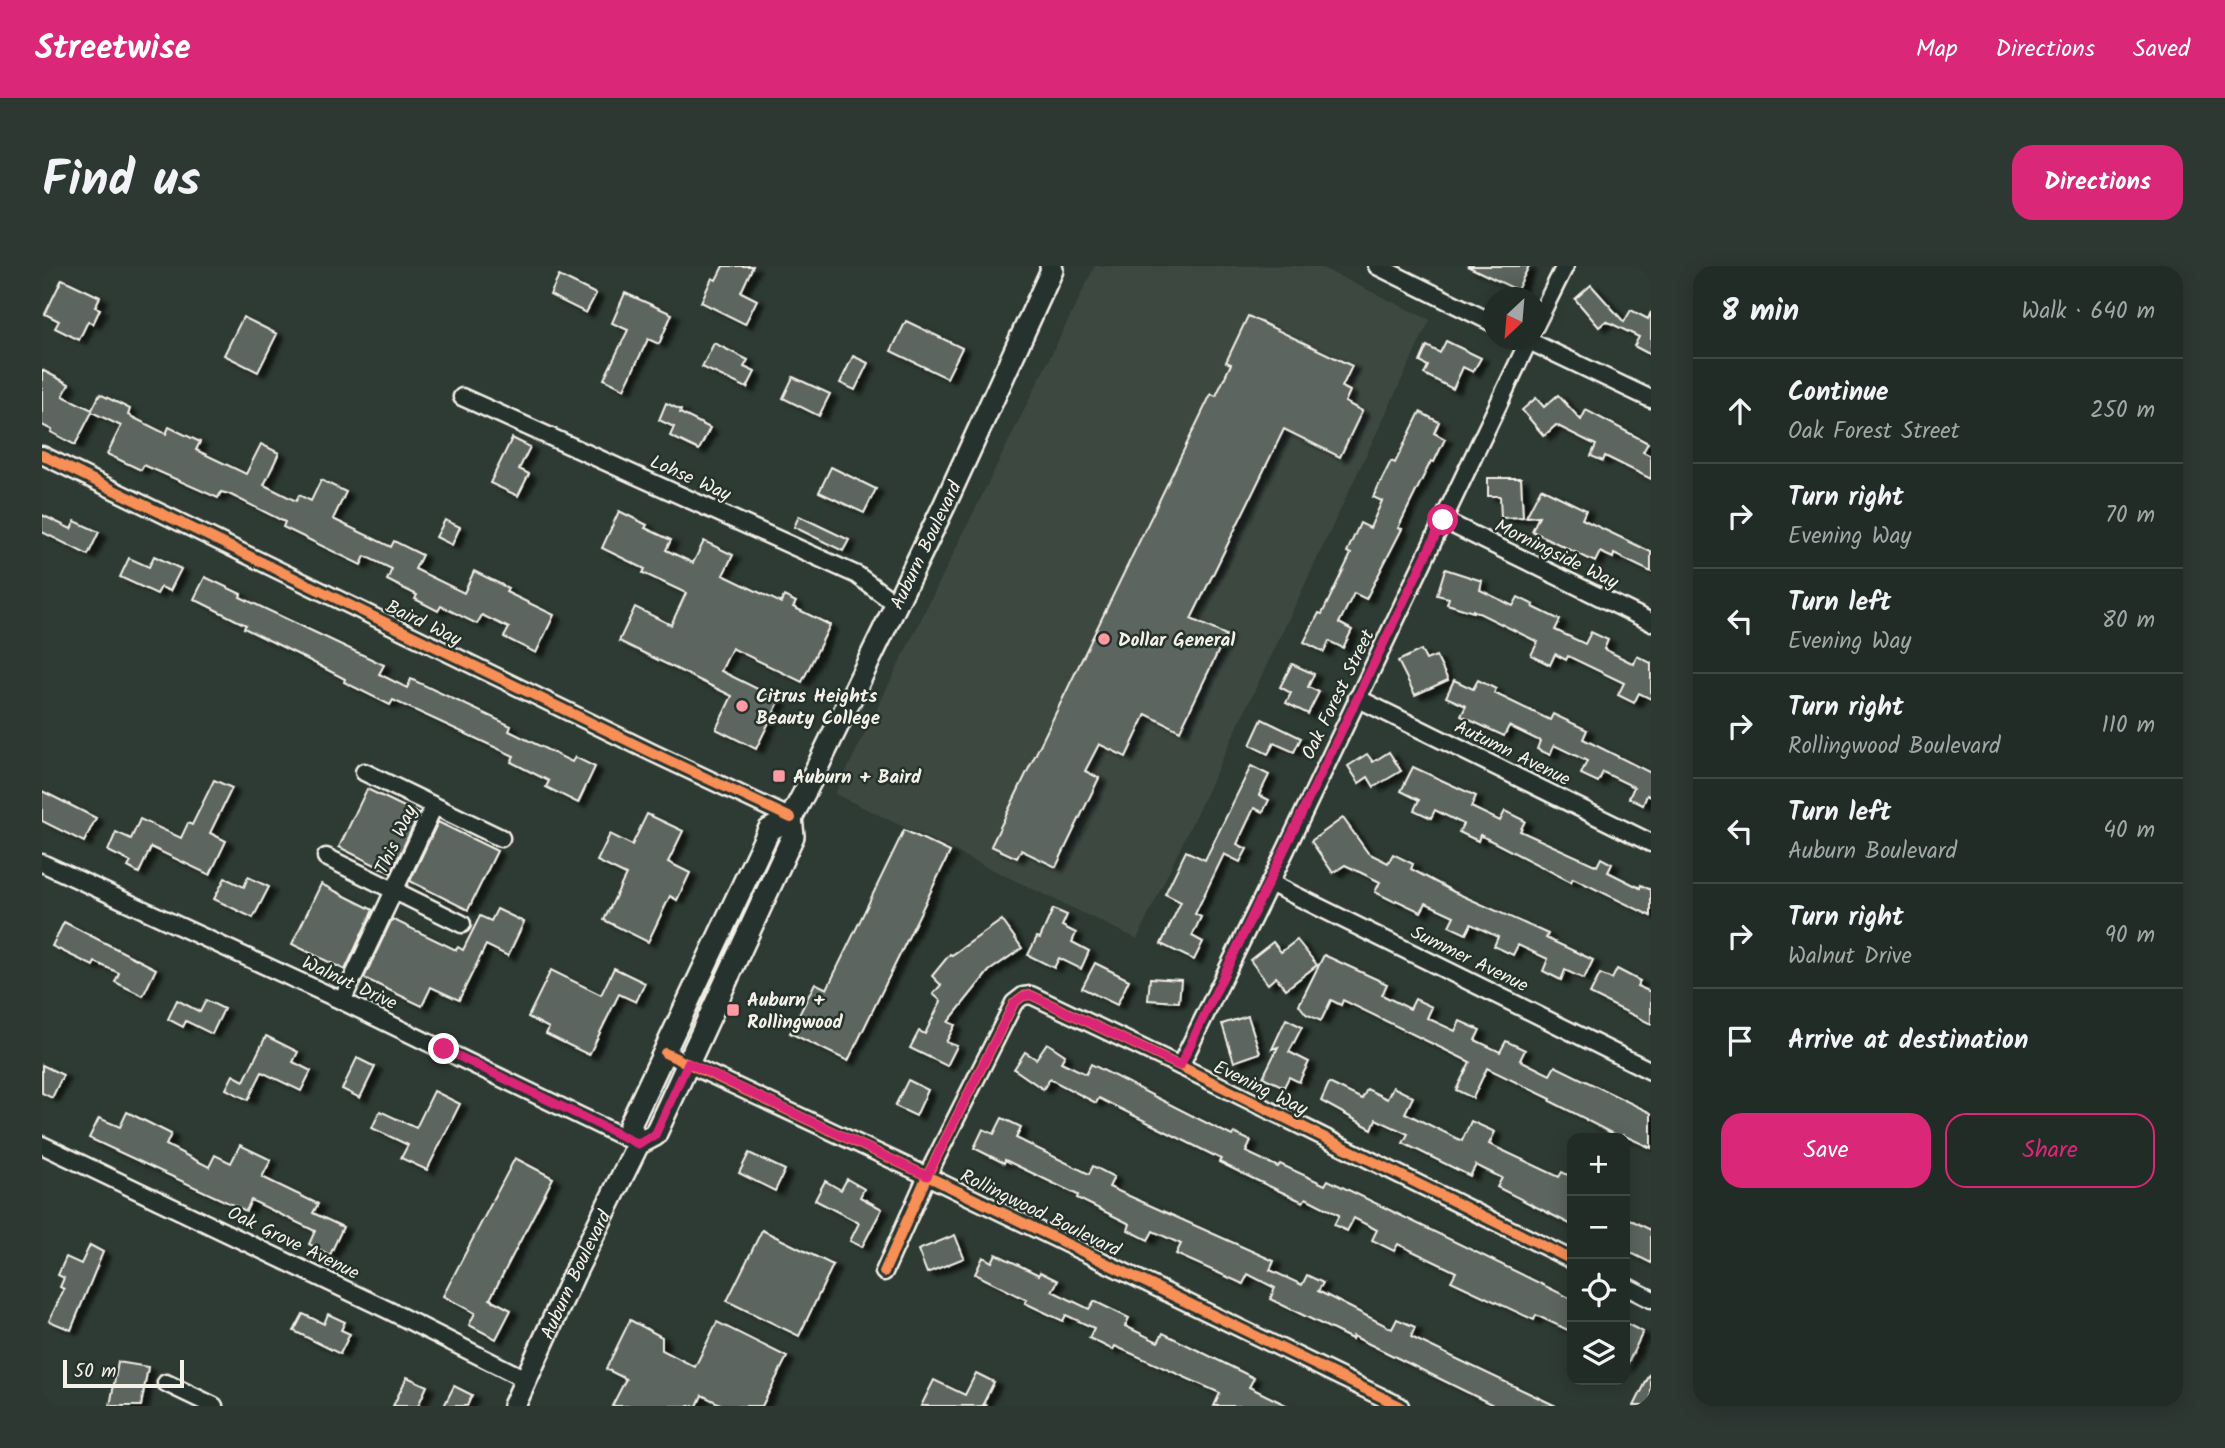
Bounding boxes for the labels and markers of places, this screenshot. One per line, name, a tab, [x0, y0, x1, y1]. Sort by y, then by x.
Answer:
place label: Dollar General	[1118, 626, 1236, 656]
marker: Dollar General	[1096, 631, 1112, 647]
place label: Citrus Heights Beauty College	[756, 682, 880, 734]
marker: Citrus Heights Beauty College	[734, 698, 750, 714]
place label: Auburn + Baird	[793, 763, 922, 793]
marker: Auburn + Baird	[771, 768, 787, 784]
place label: Auburn + Rollingwood	[747, 986, 844, 1038]
marker: Auburn + Rollingwood	[725, 1002, 741, 1018]

